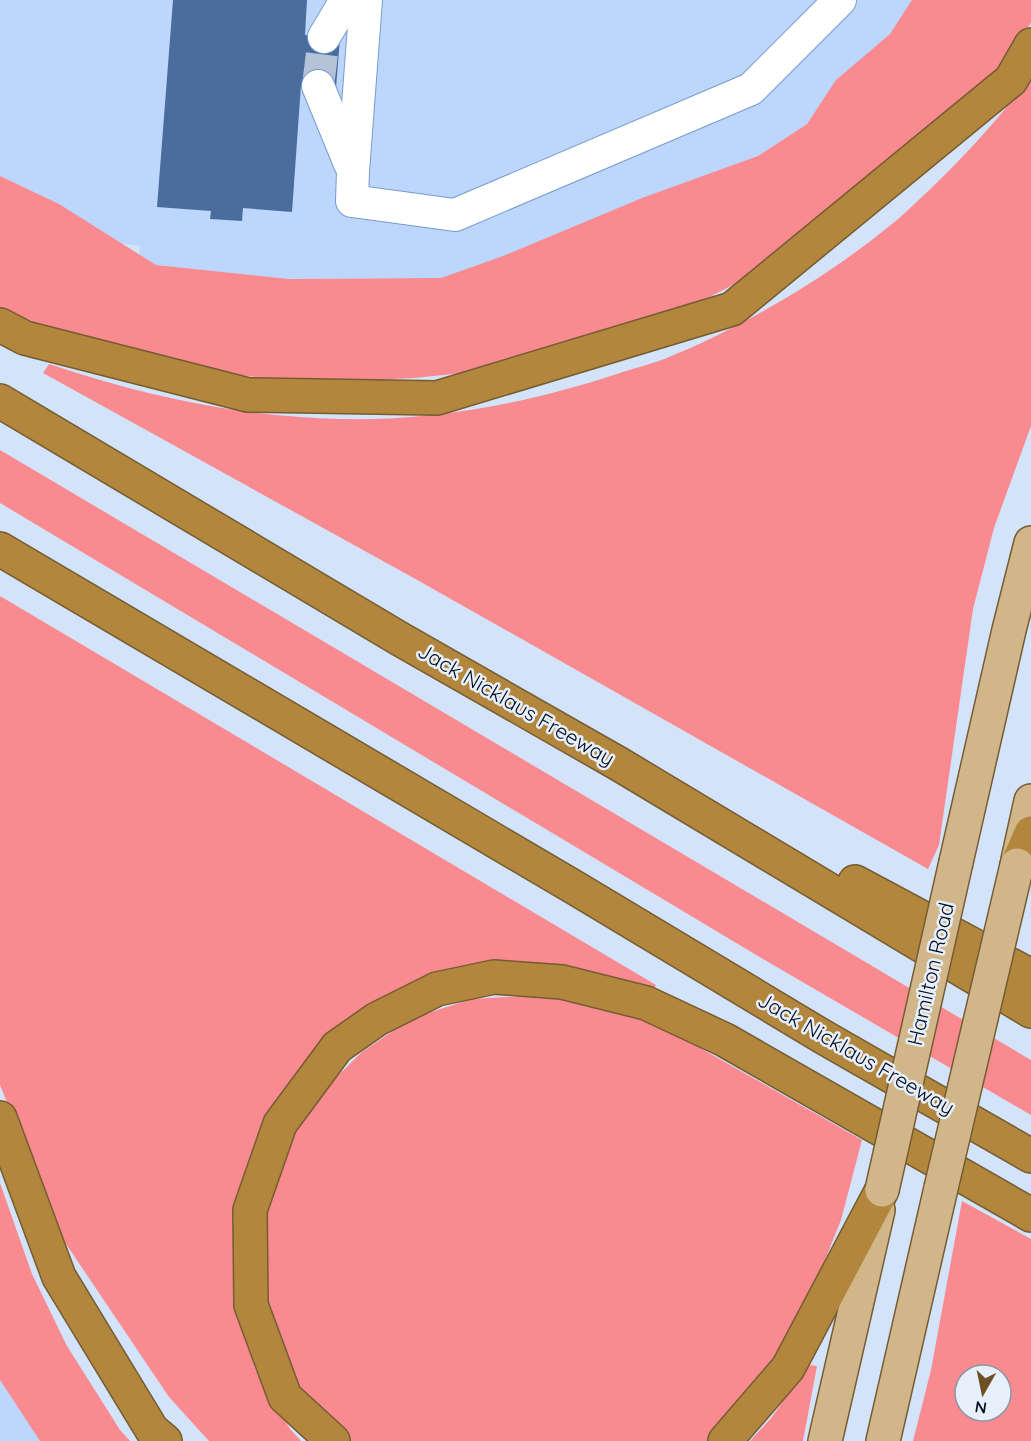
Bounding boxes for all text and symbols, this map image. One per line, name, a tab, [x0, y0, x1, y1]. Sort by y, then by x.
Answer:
street label: Jack Nicklaus Freeway	[414, 637, 619, 771]
street label: Hamilton Road	[901, 900, 959, 1048]
street label: Jack Nicklaus Freeway	[754, 986, 959, 1120]
north arrow	[953, 1363, 1013, 1423]
text: N	[973, 1397, 988, 1419]

